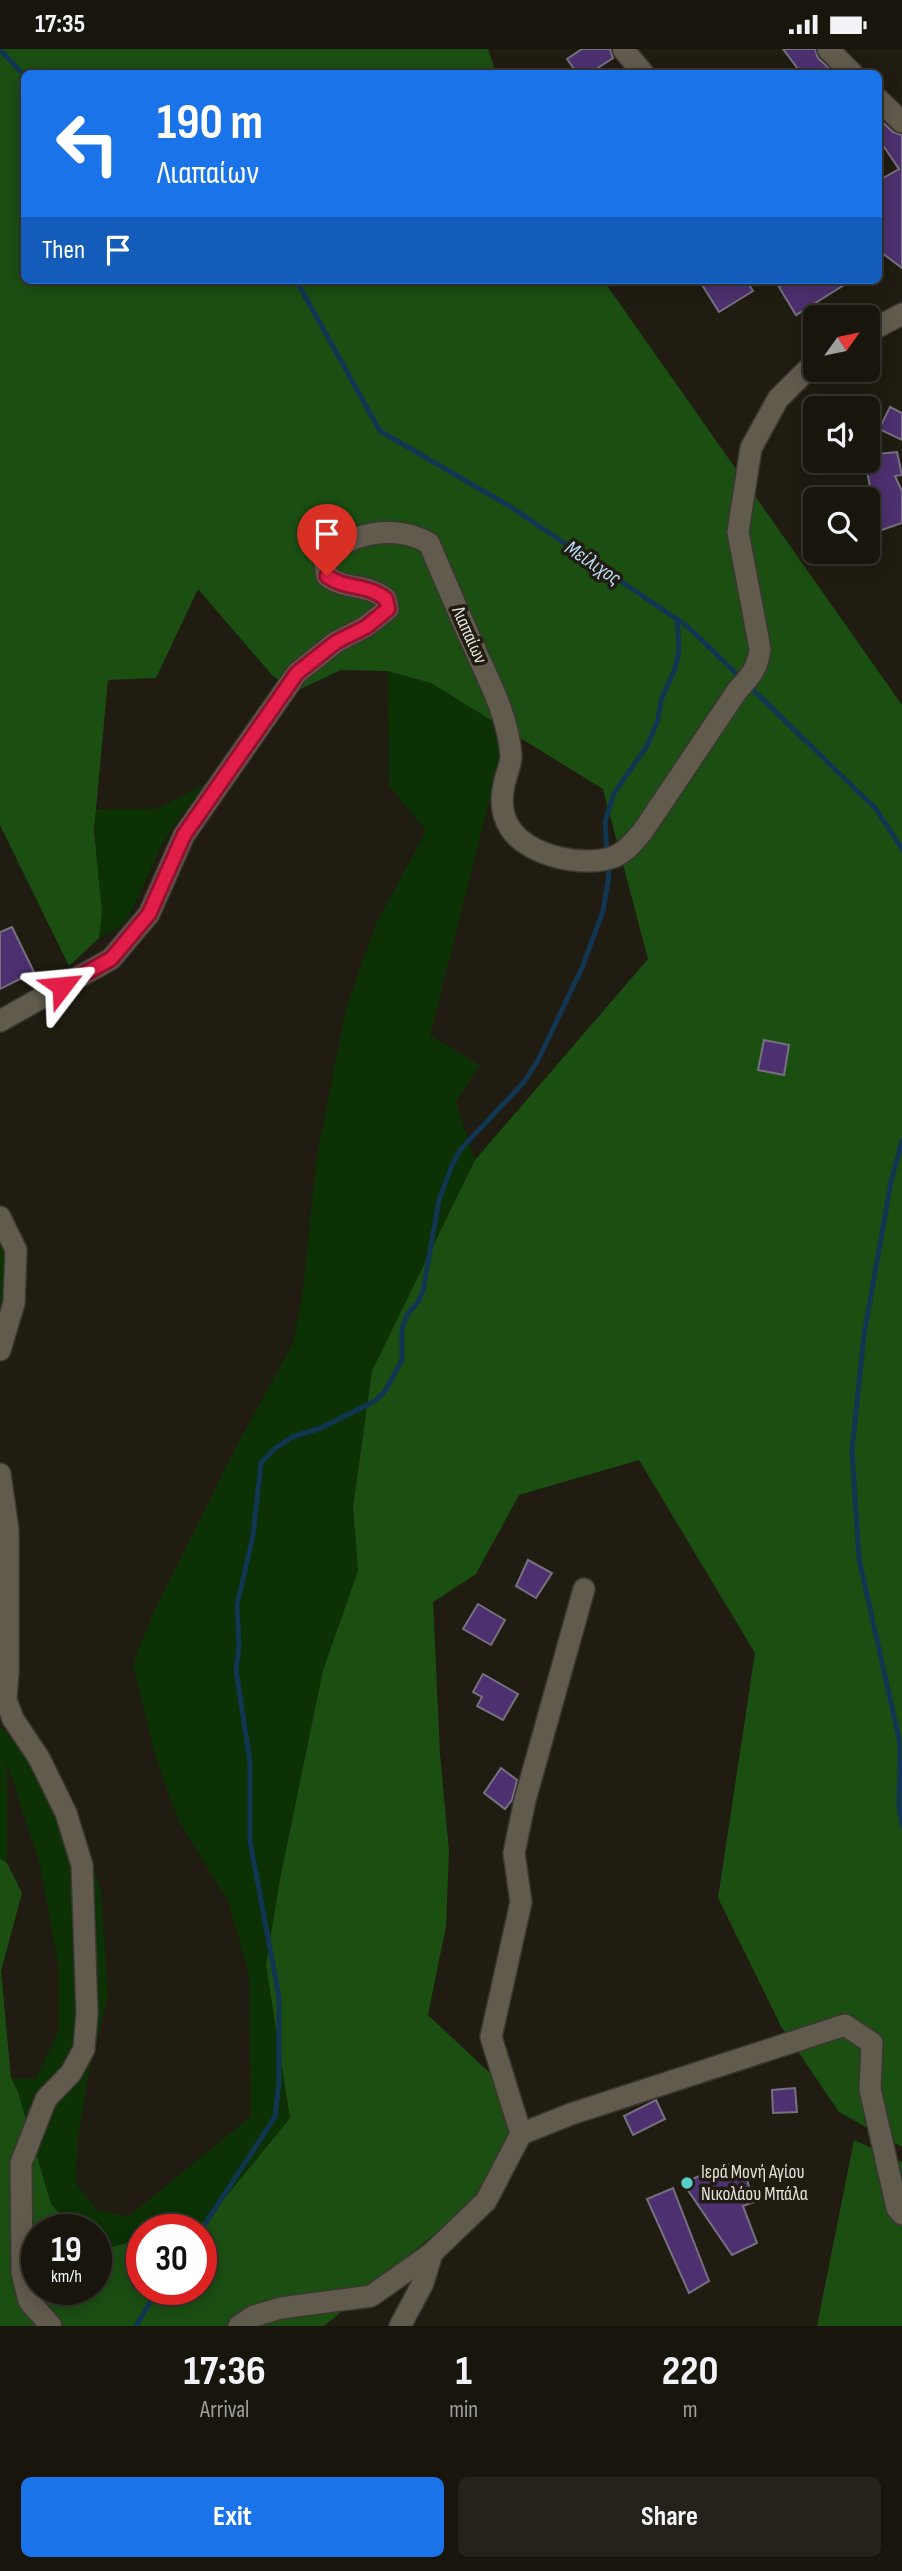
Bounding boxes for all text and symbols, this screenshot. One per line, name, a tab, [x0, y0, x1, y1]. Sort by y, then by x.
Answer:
text: 17:35	[35, 9, 85, 40]
text: 190 m	[157, 94, 263, 153]
icon: left	[42, 98, 133, 189]
text: Λιαπαίων	[157, 154, 259, 193]
icon: arrive	[99, 231, 137, 269]
text: Then	[42, 235, 85, 266]
north arrow	[803, 305, 880, 381]
map controls	[803, 305, 880, 564]
button: sound	[803, 396, 880, 473]
button: search	[803, 487, 880, 564]
pin	[297, 504, 357, 576]
icon: arrive	[308, 515, 346, 553]
water label: Μείλιχος	[560, 535, 627, 591]
street label: Λιαπαίων	[446, 602, 492, 668]
position arrow	[25, 949, 99, 1023]
place label: Ιερά Μονή Αγίου Νικολάου Μπάλα	[701, 2161, 808, 2206]
marker: Ιερά Μονή Αγίου Νικολάου Μπάλα	[679, 2175, 695, 2191]
speed limit sign: 30	[126, 2214, 217, 2305]
text: 19	[51, 2229, 82, 2272]
text: km/h	[51, 2266, 82, 2287]
text: 17:36	[184, 2346, 266, 2397]
text: 1	[455, 2346, 472, 2397]
text: 220	[662, 2346, 718, 2397]
text: Arrival	[200, 2396, 249, 2424]
text: min	[449, 2396, 478, 2424]
text: m	[683, 2396, 697, 2424]
button: Exit	[21, 2477, 444, 2557]
button: Share	[458, 2477, 881, 2557]

